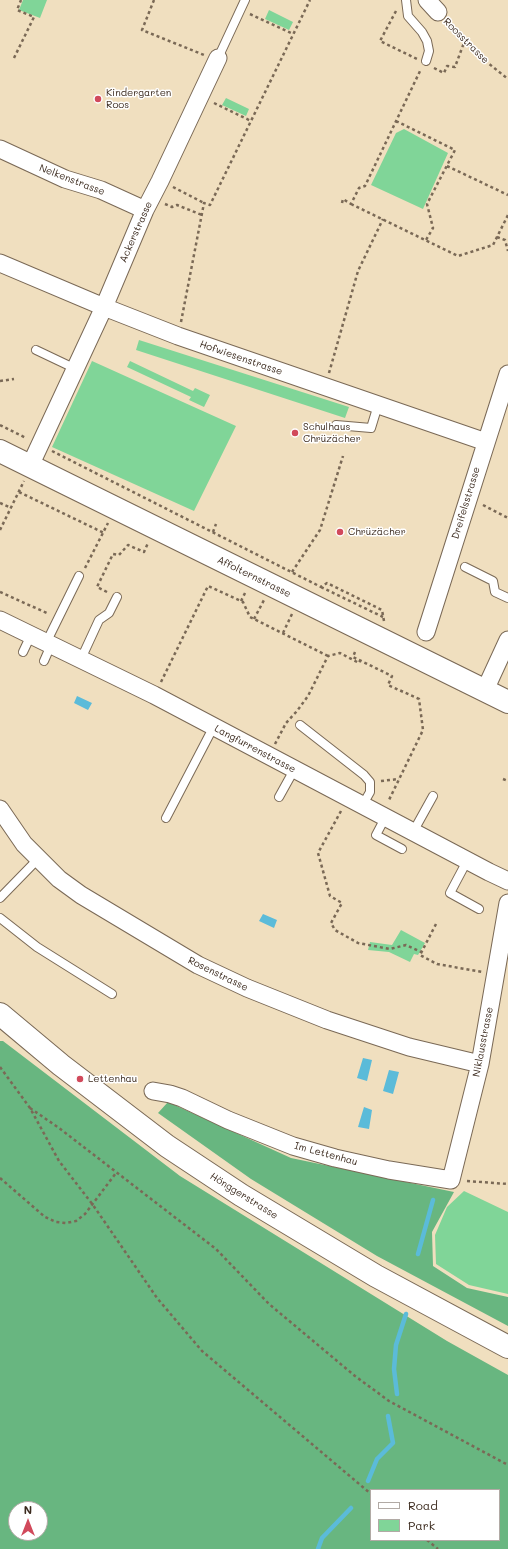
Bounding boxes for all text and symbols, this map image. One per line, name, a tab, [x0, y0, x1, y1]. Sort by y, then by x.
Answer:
street label: Roosstrasse	[441, 16, 491, 66]
place label: Kindergarten Roos	[106, 87, 171, 110]
marker: Kindergarten Roos	[93, 94, 103, 104]
street label: Nelkenstrasse	[37, 162, 107, 198]
street label: Ackerstrasse	[117, 200, 155, 264]
street label: Hofwiesenstrasse	[198, 338, 284, 378]
place label: Schulhaus Chrüzächer	[303, 421, 361, 444]
marker: Schulhaus Chrüzächer	[290, 428, 300, 438]
street label: Dreifelsstrasse	[449, 465, 483, 541]
place label: Chrüzächer	[348, 526, 406, 538]
marker: Chrüzächer	[335, 527, 345, 537]
street label: Affolternstrasse	[215, 554, 293, 600]
street label: Langfurrenstrasse	[212, 722, 298, 776]
street label: Rosenstrasse	[186, 954, 250, 994]
street label: Niklausstrasse	[470, 1006, 496, 1078]
place label: Lettenhau	[88, 1073, 137, 1085]
marker: Lettenhau	[75, 1074, 85, 1084]
street label: Im Lettenhau	[293, 1140, 359, 1168]
street label: Hönggerstrasse	[208, 1170, 280, 1222]
legend	[370, 1489, 500, 1541]
text: Road	[408, 1497, 438, 1513]
north arrow	[8, 1501, 48, 1541]
text: N	[24, 1502, 32, 1517]
text: Park	[408, 1517, 435, 1533]

